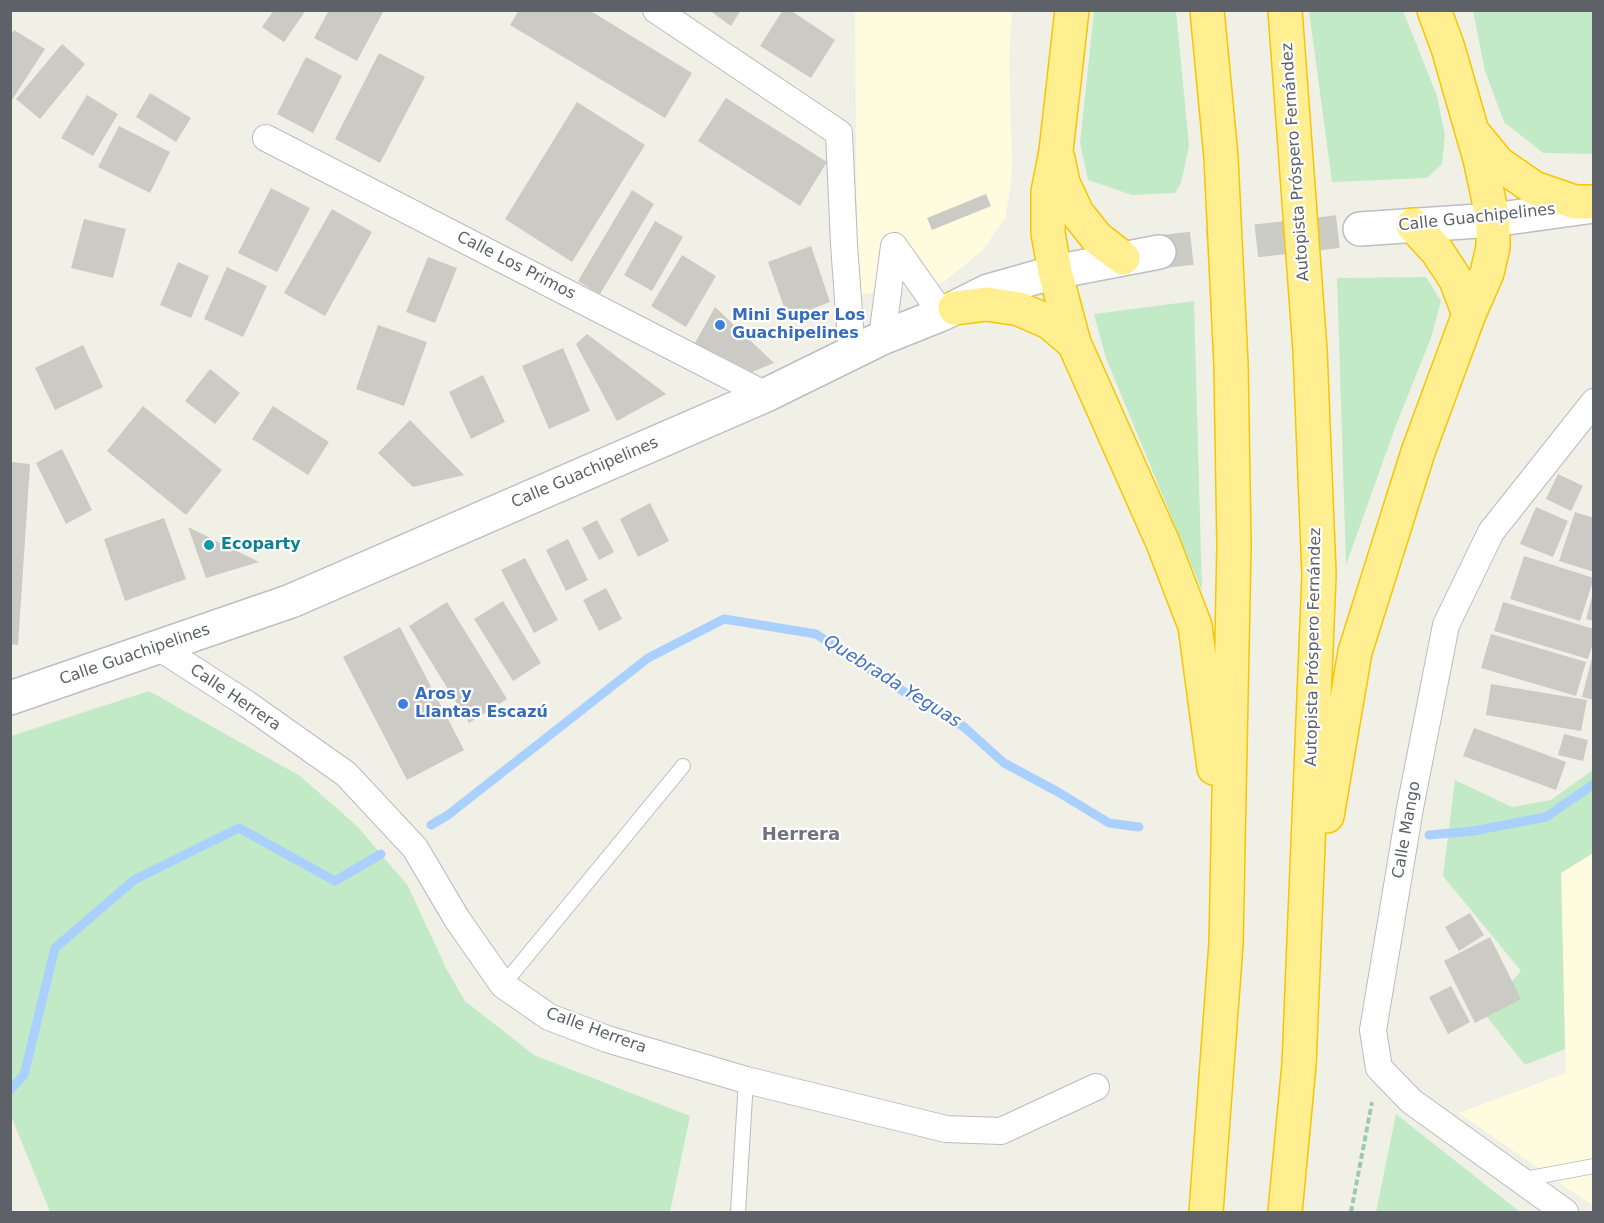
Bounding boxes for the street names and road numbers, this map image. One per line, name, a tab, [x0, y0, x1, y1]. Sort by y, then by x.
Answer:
street label: Autopista Próspero Fernández	[1278, 42, 1314, 282]
street label: Calle Guachipelines	[1398, 200, 1556, 236]
street label: Calle Los Primos	[453, 228, 579, 304]
street label: Calle Guachipelines	[509, 433, 661, 513]
street label: Autopista Próspero Fernández	[1302, 527, 1326, 767]
street label: Calle Guachipelines	[57, 620, 213, 690]
street label: Calle Herrera	[186, 661, 284, 735]
street label: Calle Mango	[1389, 780, 1425, 880]
street label: Calle Herrera	[543, 1004, 649, 1058]

